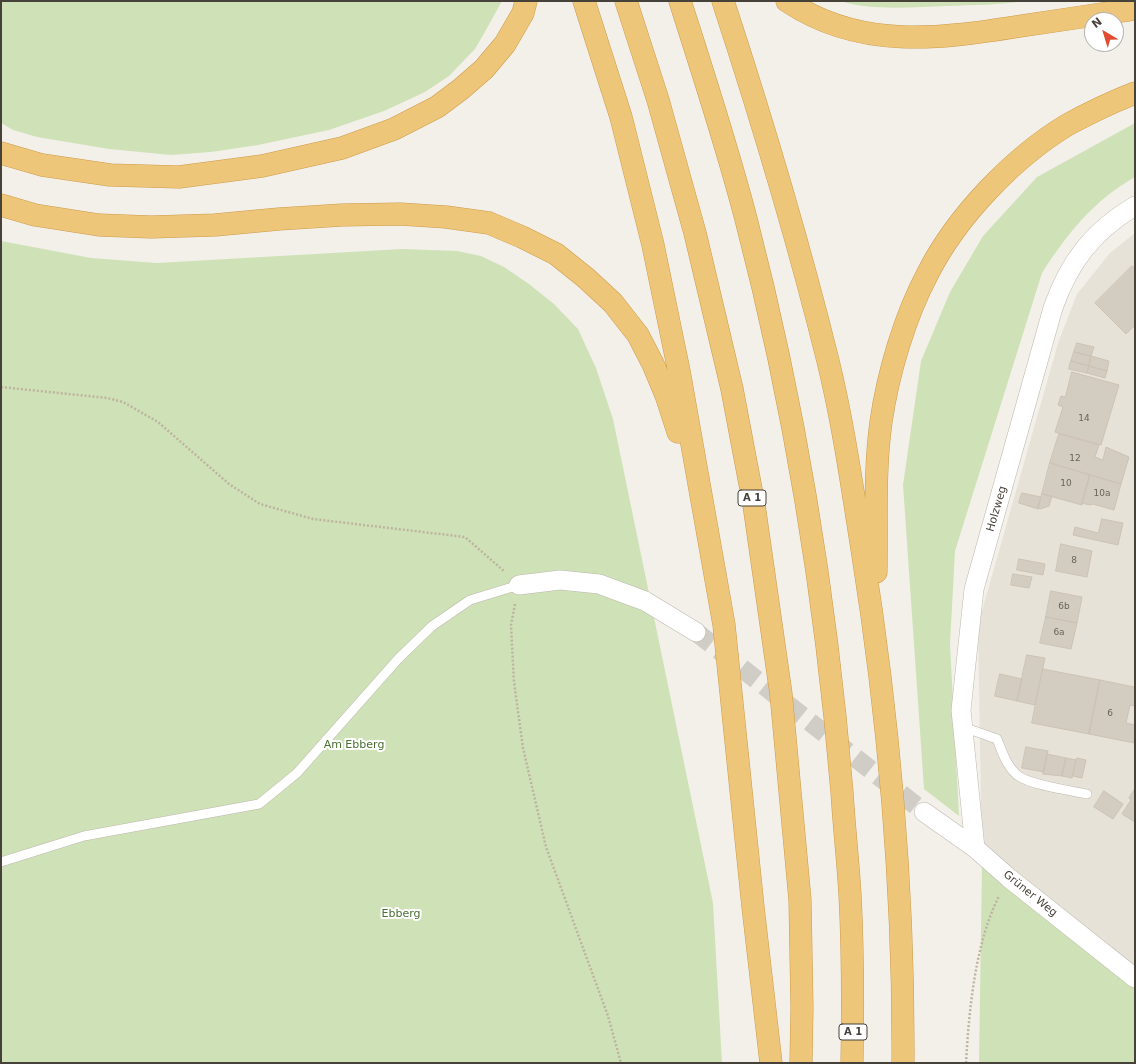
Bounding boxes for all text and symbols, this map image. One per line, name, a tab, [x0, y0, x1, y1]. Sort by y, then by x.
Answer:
north arrow	[1084, 12, 1124, 52]
text: N	[1089, 15, 1105, 31]
house number: 14	[1078, 414, 1090, 424]
house number: 12	[1069, 454, 1081, 464]
house number: 10	[1060, 479, 1072, 489]
street label: Holzweg	[984, 485, 1010, 533]
house number: 10a	[1094, 489, 1110, 499]
road number: A 1	[738, 490, 766, 506]
house number: 8	[1071, 556, 1077, 566]
house number: 6b	[1058, 602, 1070, 612]
house number: 6a	[1053, 628, 1065, 638]
house number: 6	[1107, 709, 1113, 719]
park label: Am Ebberg	[324, 738, 384, 752]
street label: Grüner Weg	[1000, 868, 1060, 920]
park label: Ebberg	[382, 907, 420, 921]
road number: A 1	[839, 1024, 867, 1040]

